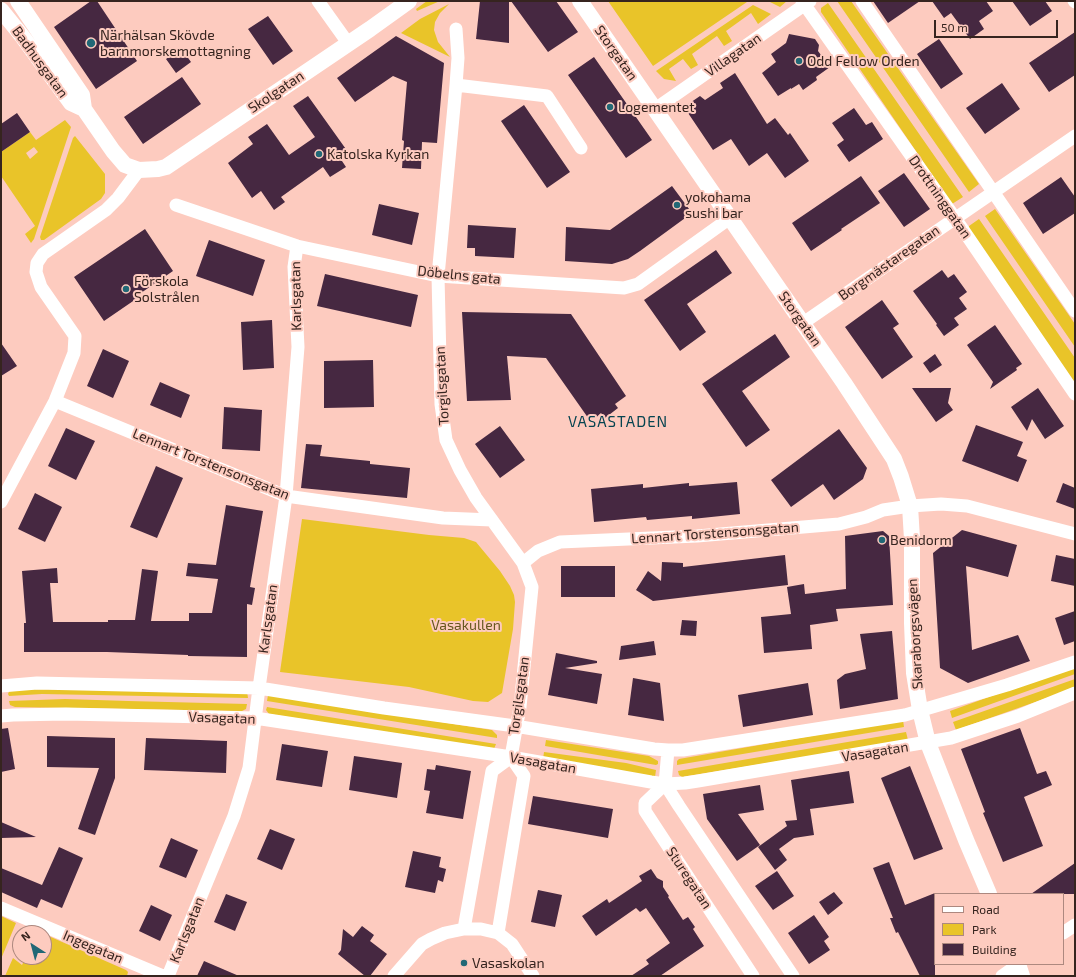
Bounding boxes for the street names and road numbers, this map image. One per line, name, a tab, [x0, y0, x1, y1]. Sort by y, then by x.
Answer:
street label: Storgatan	[591, 22, 641, 84]
street label: Badhusgatan	[8, 23, 72, 101]
street label: Villagatan	[702, 30, 764, 80]
street label: Skolgatan	[245, 67, 307, 117]
street label: Drottninggatan	[905, 152, 975, 242]
street label: Borgmästaregatan	[835, 222, 943, 304]
street label: Karlsgatan	[287, 261, 305, 331]
street label: Döbelns gata	[416, 262, 502, 288]
street label: Storgatan	[775, 288, 825, 350]
street label: Torgilsgatan	[432, 346, 452, 426]
street label: Lennart Torstensonsgatan	[130, 425, 292, 503]
street label: Lennart Torstensonsgatan	[631, 519, 799, 547]
street label: Skaraborgsvägen	[904, 578, 926, 690]
street label: Karlsgatan	[255, 583, 281, 655]
street label: Torgilsgatan	[505, 656, 533, 736]
street label: Vasagatan	[188, 708, 256, 728]
street label: Vasagatan	[840, 738, 910, 766]
street label: Vasagatan	[508, 749, 578, 777]
street label: Sturegatan	[663, 844, 715, 912]
street label: Karlsgatan	[166, 895, 208, 965]
street label: Ingegatan	[60, 927, 126, 967]

